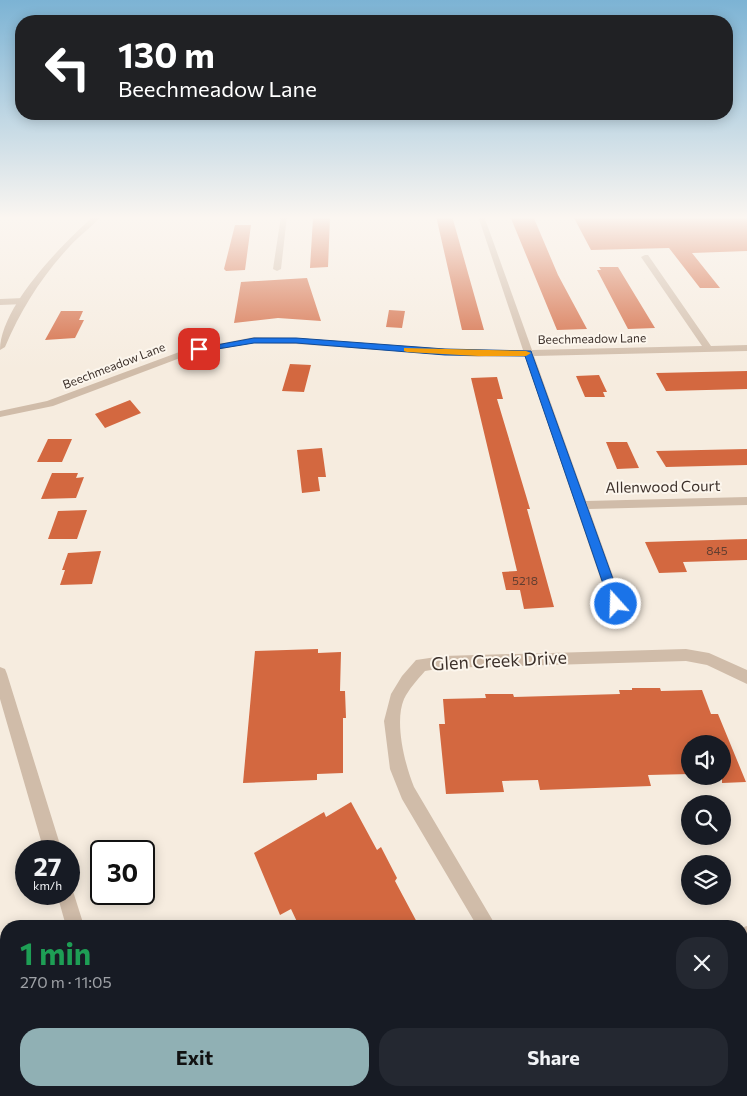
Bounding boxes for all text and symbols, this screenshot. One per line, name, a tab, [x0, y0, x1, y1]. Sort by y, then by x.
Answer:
text: 130 m	[118, 32, 215, 75]
icon: left	[35, 35, 100, 100]
text: Beechmeadow Lane	[118, 75, 317, 102]
pin	[178, 328, 220, 370]
street label: Beechmeadow Lane	[538, 330, 646, 346]
icon: arrive	[185, 335, 213, 363]
street label: Beechmeadow Lane	[61, 339, 167, 391]
street label: Allenwood Court	[605, 476, 721, 496]
house number: 845	[706, 543, 728, 557]
house number: 5218	[512, 573, 538, 587]
position arrow	[589, 577, 641, 629]
street label: Glen Creek Drive	[431, 645, 567, 675]
map controls	[681, 735, 731, 905]
button: sound	[681, 735, 731, 785]
button: search	[681, 795, 731, 845]
speed limit sign: 30	[90, 840, 155, 905]
text: 27	[34, 851, 61, 881]
button: layers	[681, 855, 731, 905]
text: km/h	[33, 878, 62, 892]
text: 1 min	[20, 934, 91, 971]
button: close	[676, 937, 728, 989]
text: 270 m · 11:05	[20, 972, 112, 991]
button: Exit	[20, 1028, 369, 1086]
button: Share	[379, 1028, 728, 1086]

